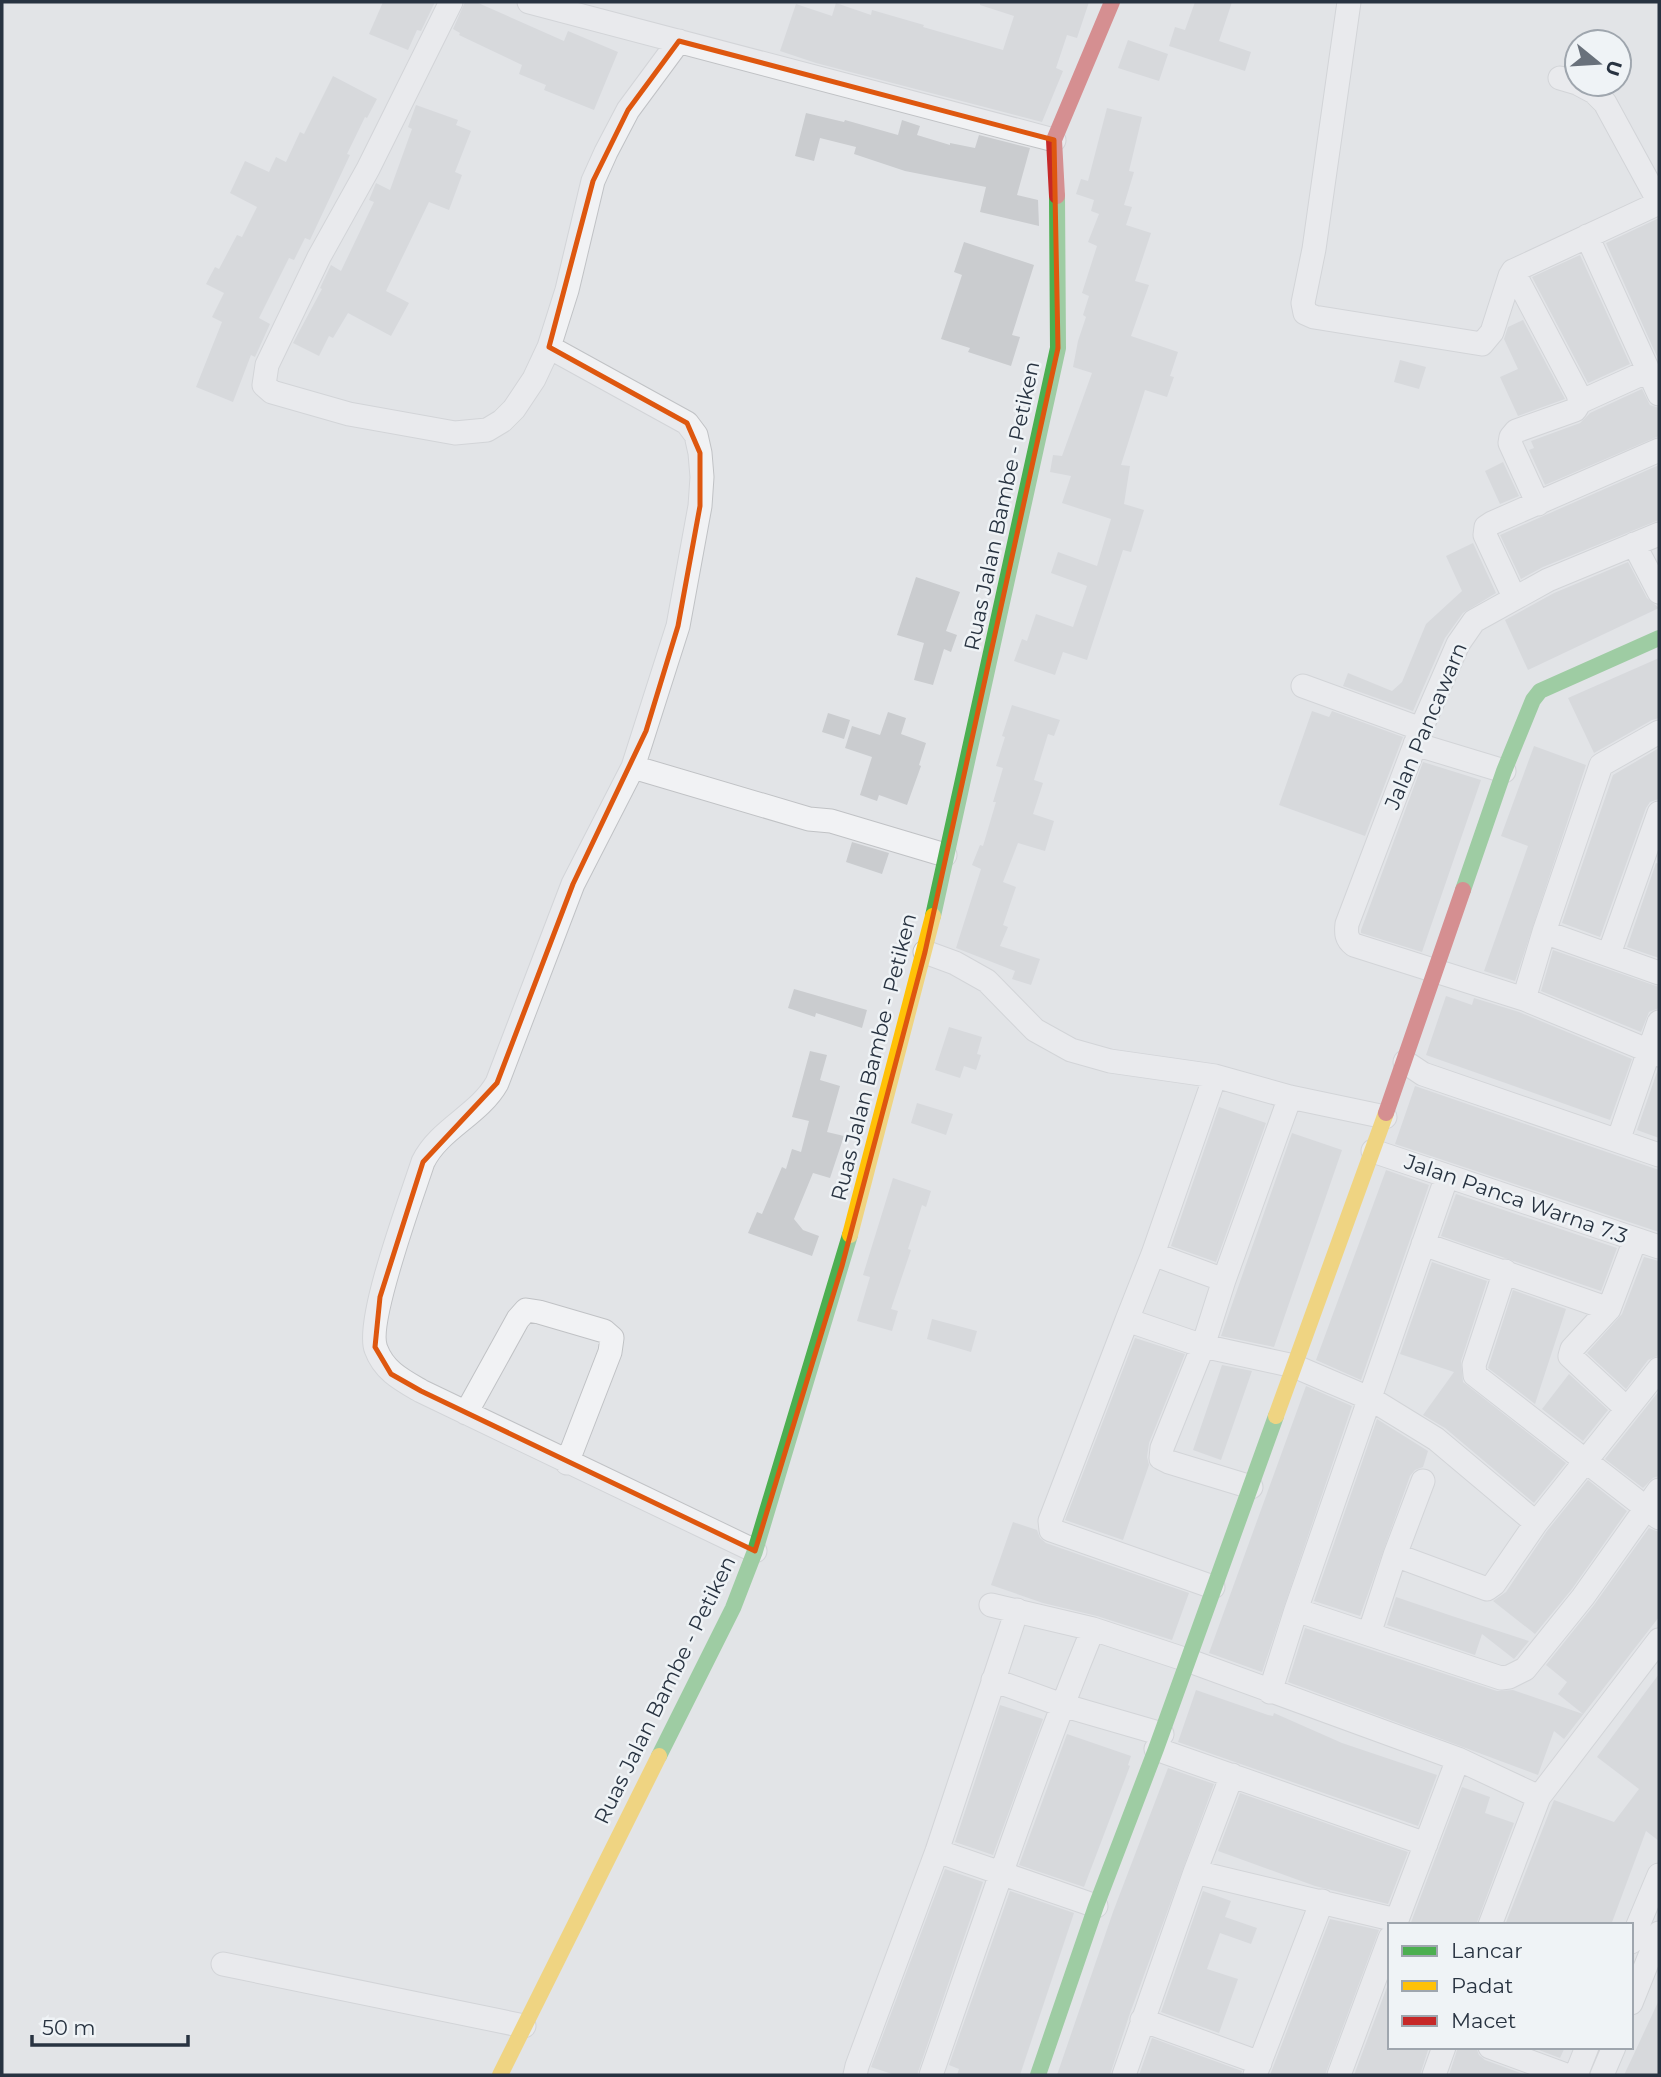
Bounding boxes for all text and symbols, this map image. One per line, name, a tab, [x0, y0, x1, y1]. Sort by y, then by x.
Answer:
north arrow	[1563, 28, 1633, 98]
text: U	[1600, 57, 1627, 79]
street label: Ruas Jalan Bambe - Petiken	[959, 359, 1044, 653]
street label: Jalan Pancawarn	[1379, 639, 1472, 814]
street label: Ruas Jalan Bambe - Petiken	[826, 911, 921, 1203]
street label: Jalan Panca Warna 7.3	[1400, 1148, 1631, 1249]
street label: Ruas Jalan Bambe - Petiken	[589, 1552, 740, 1828]
legend	[1388, 1923, 1633, 2049]
text: Lancar	[1451, 1938, 1523, 1963]
text: Padat	[1451, 1973, 1513, 1998]
scale bar	[32, 2004, 187, 2048]
text: Macet	[1451, 2008, 1516, 2033]
text: 50 m	[42, 2015, 96, 2040]

